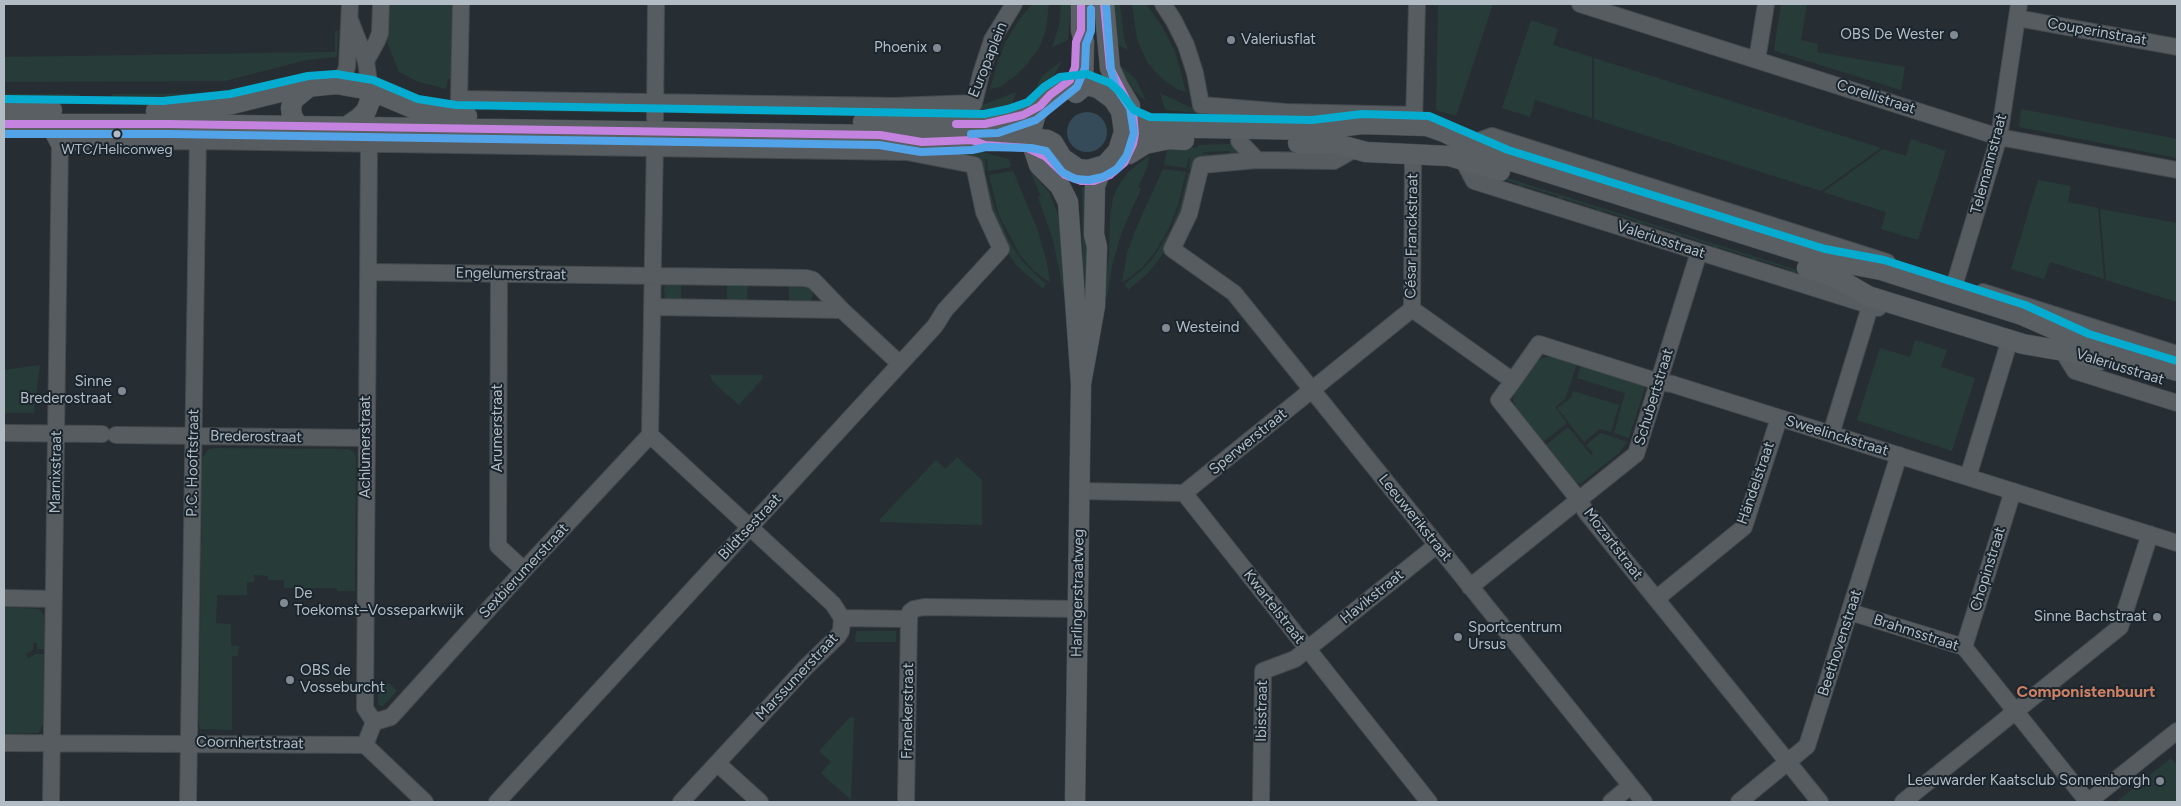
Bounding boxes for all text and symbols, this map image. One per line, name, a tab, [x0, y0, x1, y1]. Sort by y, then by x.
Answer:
street label: Couperinstraat	[2046, 14, 2148, 50]
street label: Europaplein	[965, 20, 1011, 100]
place label: OBS De Wester	[1840, 26, 1944, 44]
marker: OBS De Wester	[1948, 29, 1960, 41]
place label: Valeriusflat	[1241, 31, 1316, 49]
marker: Valeriusflat	[1225, 34, 1237, 46]
place label: Phoenix	[874, 39, 927, 57]
marker: Phoenix	[931, 42, 943, 54]
street label: Corellistraat	[1834, 76, 1918, 118]
street label: Telemannstraat	[1967, 112, 2011, 216]
marker: WTC/Heliconweg	[112, 129, 122, 139]
place label: WTC/Heliconweg	[61, 142, 173, 158]
street label: César Franckstraat	[1402, 173, 1422, 299]
street label: Valeriusstraat	[1615, 217, 1707, 263]
street label: Engelumerstraat	[456, 264, 566, 284]
place label: Westeind	[1176, 319, 1239, 337]
marker: Westeind	[1160, 322, 1172, 334]
street label: Valeriusstraat	[2074, 345, 2166, 389]
street label: Schubertstraat	[1631, 346, 1677, 448]
place label: Sinne Brederostraat	[20, 373, 112, 408]
street label: Arumerstraat	[489, 384, 507, 472]
marker: Sinne Brederostraat	[116, 385, 128, 397]
street label: Achlumerstraat	[357, 396, 375, 498]
street label: Sperwerstraat	[1205, 405, 1291, 479]
street label: P.C. Hooftstraat	[183, 409, 203, 517]
street label: Sweelinckstraat	[1783, 412, 1891, 460]
street label: Brederostraat	[210, 427, 302, 447]
street label: Marnixstraat	[46, 430, 66, 514]
street label: Händelstraat	[1733, 439, 1779, 527]
street label: Leeuwerikstraat	[1374, 471, 1456, 565]
street label: Bildtsestraat	[715, 490, 785, 564]
street label: Mozartstraat	[1579, 505, 1647, 583]
street label: Sexbierumerstraat	[475, 520, 573, 622]
street label: Chopinstraat	[1967, 525, 2009, 613]
street label: Harlingerstraatweg	[1068, 529, 1088, 657]
street label: Kwartelstraat	[1239, 566, 1309, 648]
street label: Havikstraat	[1337, 566, 1407, 628]
place label: De Toekomst–Vosseparkwijk	[294, 585, 464, 620]
street label: Beethovenstraat	[1814, 587, 1866, 699]
marker: De Toekomst–Vosseparkwijk	[278, 597, 290, 609]
place label: Sinne Bachstraat	[2034, 608, 2147, 626]
street label: Brahmsstraat	[1871, 611, 1961, 655]
marker: Sinne Bachstraat	[2151, 611, 2163, 623]
place label: Sportcentrum Ursus	[1468, 619, 1562, 654]
street label: Marssumerstraat	[752, 630, 842, 724]
marker: Sportcentrum Ursus	[1452, 631, 1464, 643]
place label: OBS de Vosseburcht	[300, 662, 385, 697]
street label: Franekerstraat	[898, 663, 918, 759]
marker: OBS de Vosseburcht	[284, 674, 296, 686]
street label: Ibisstraat	[1252, 680, 1272, 742]
district label: Componistenbuurt	[2017, 682, 2155, 702]
street label: Coornhertstraat	[196, 733, 304, 753]
place label: Leeuwarder Kaatsclub Sonnenborgh	[1907, 772, 2150, 790]
marker: Leeuwarder Kaatsclub Sonnenborgh	[2154, 775, 2166, 787]

